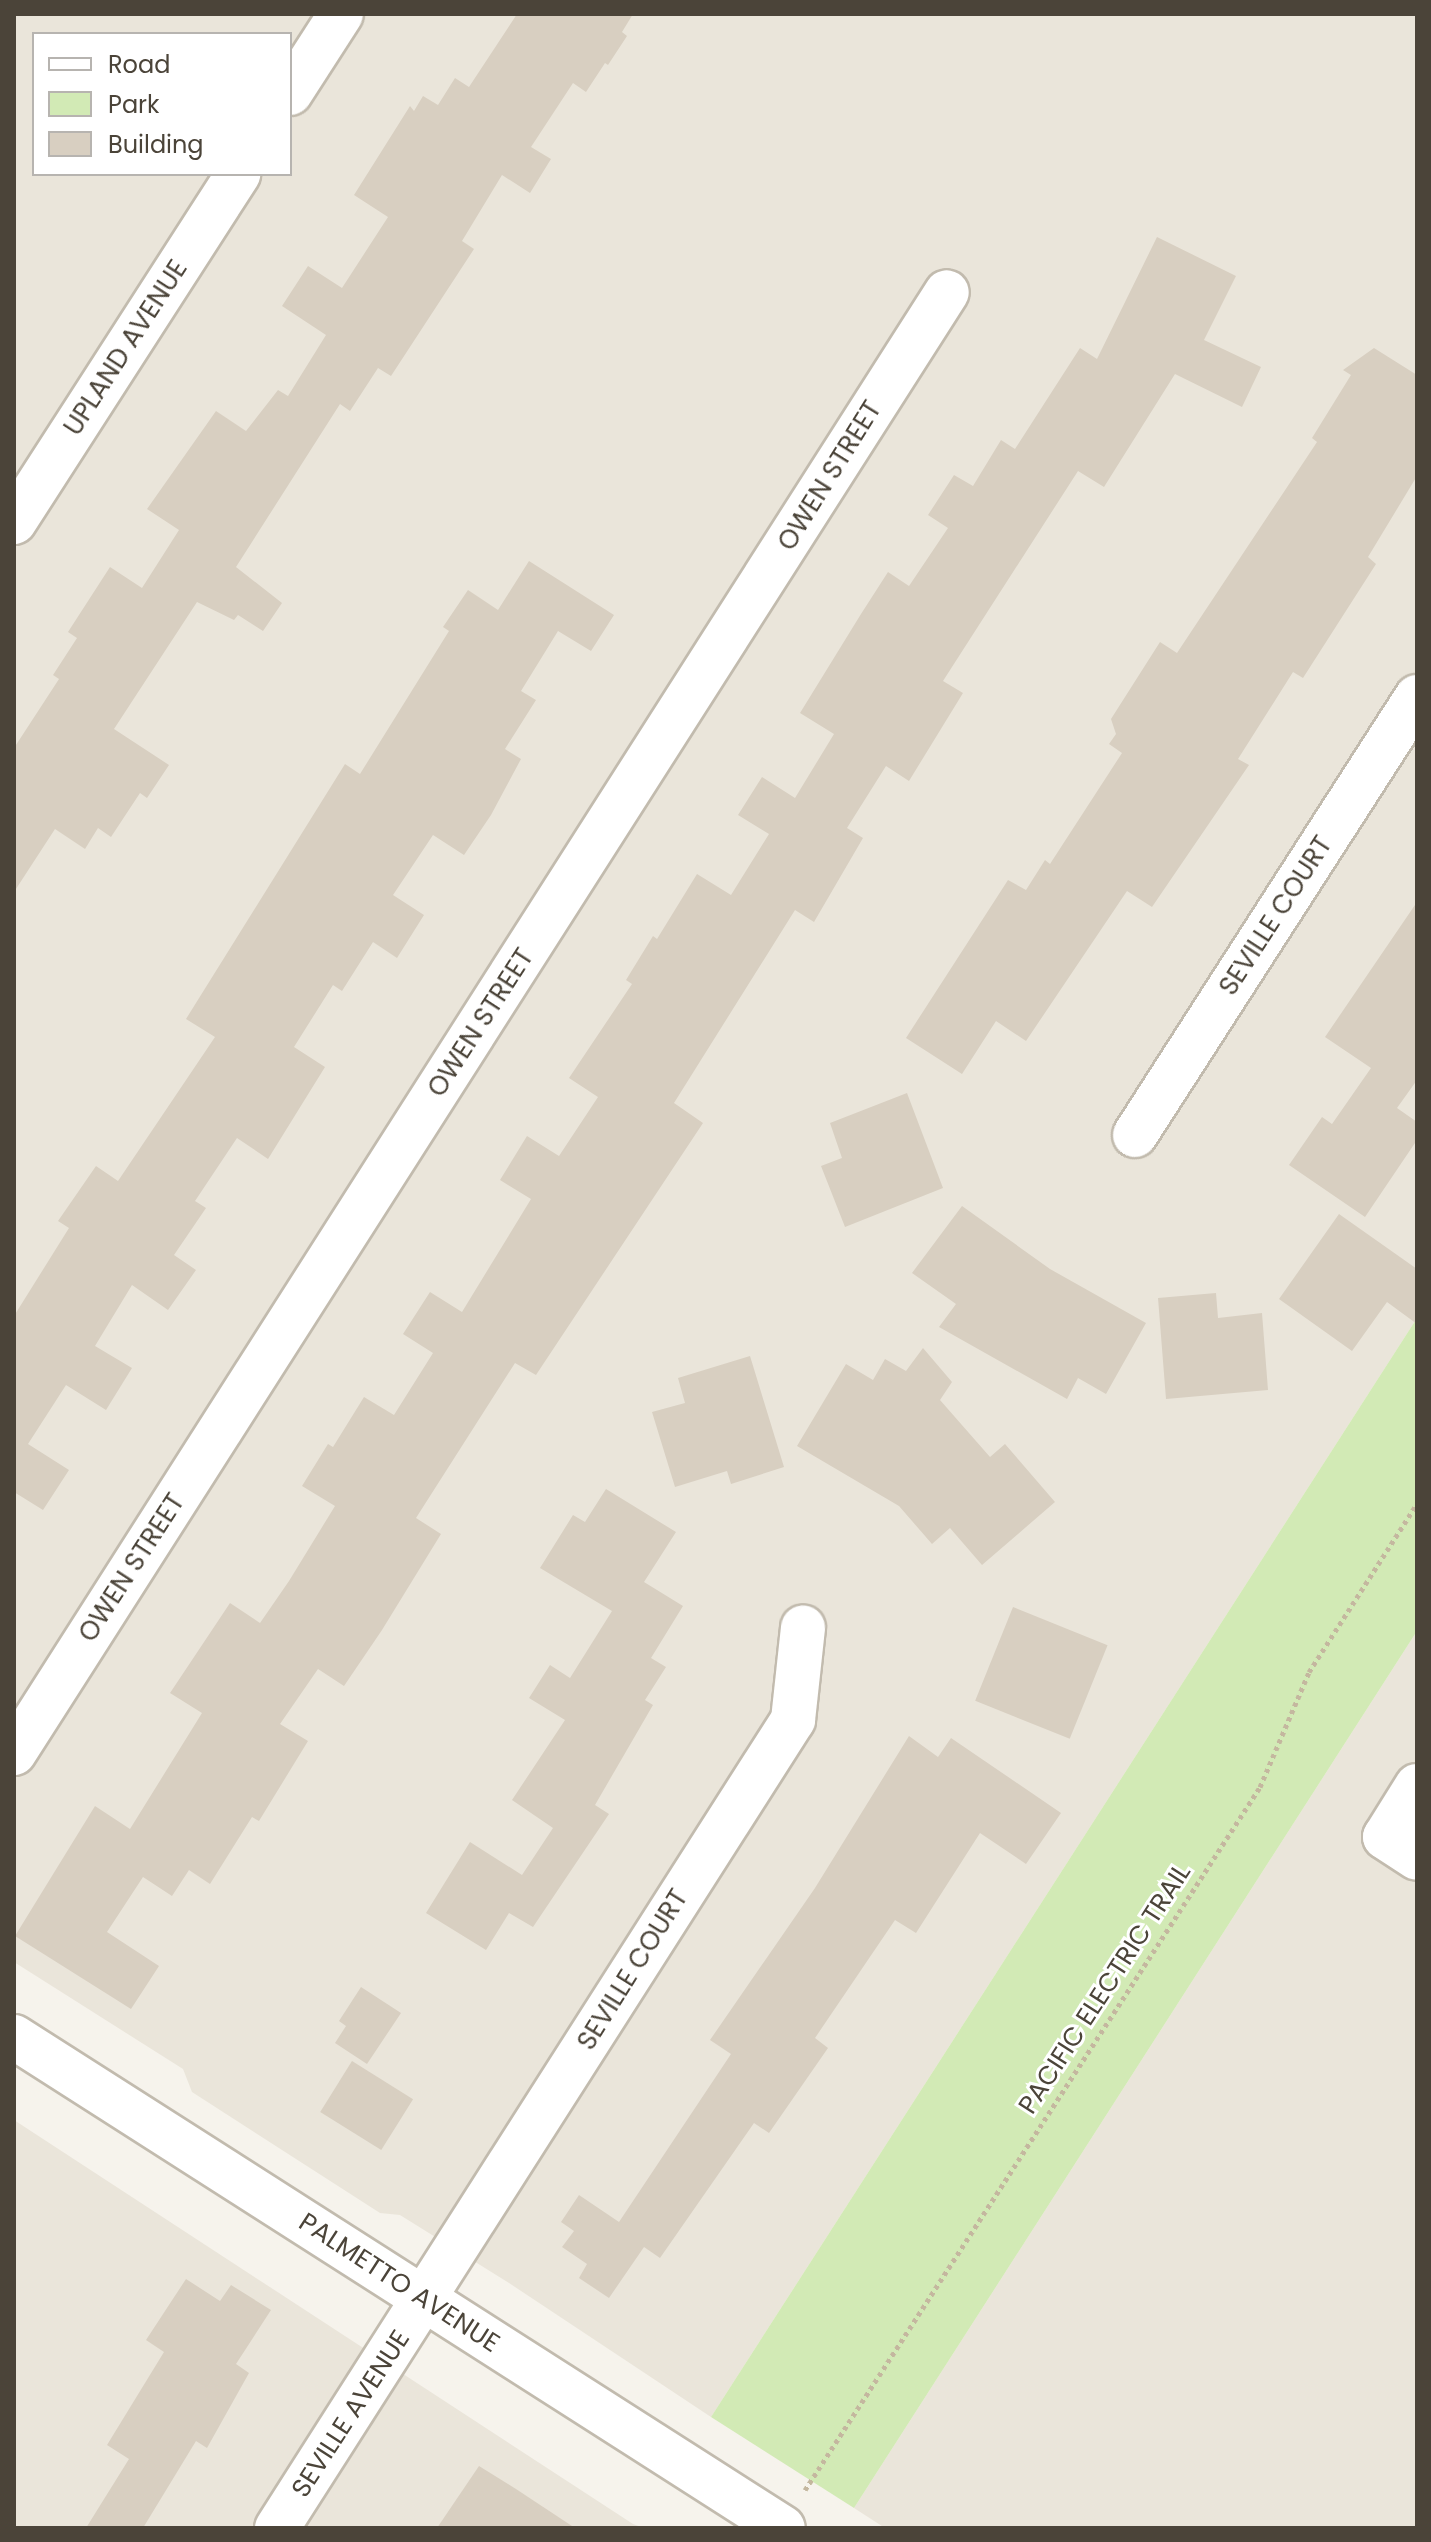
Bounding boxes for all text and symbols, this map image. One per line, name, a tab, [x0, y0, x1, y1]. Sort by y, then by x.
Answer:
legend	[32, 32, 292, 176]
text: Road	[108, 48, 170, 81]
text: Park	[108, 88, 159, 121]
text: Building	[108, 128, 204, 161]
street label: UPLAND AVENUE	[58, 255, 194, 441]
street label: OWEN STREET	[772, 396, 888, 556]
street label: SEVILLE COURT	[1213, 831, 1339, 1001]
street label: OWEN STREET	[422, 943, 540, 1103]
street label: OWEN STREET	[73, 1488, 191, 1648]
street label: PACIFIC ELECTRIC TRAIL	[1012, 1858, 1198, 2120]
street label: SEVILLE COURT	[571, 1884, 695, 2056]
street label: PALMETTO AVENUE	[293, 2207, 505, 2359]
street label: SEVILLE AVENUE	[285, 2325, 417, 2503]

